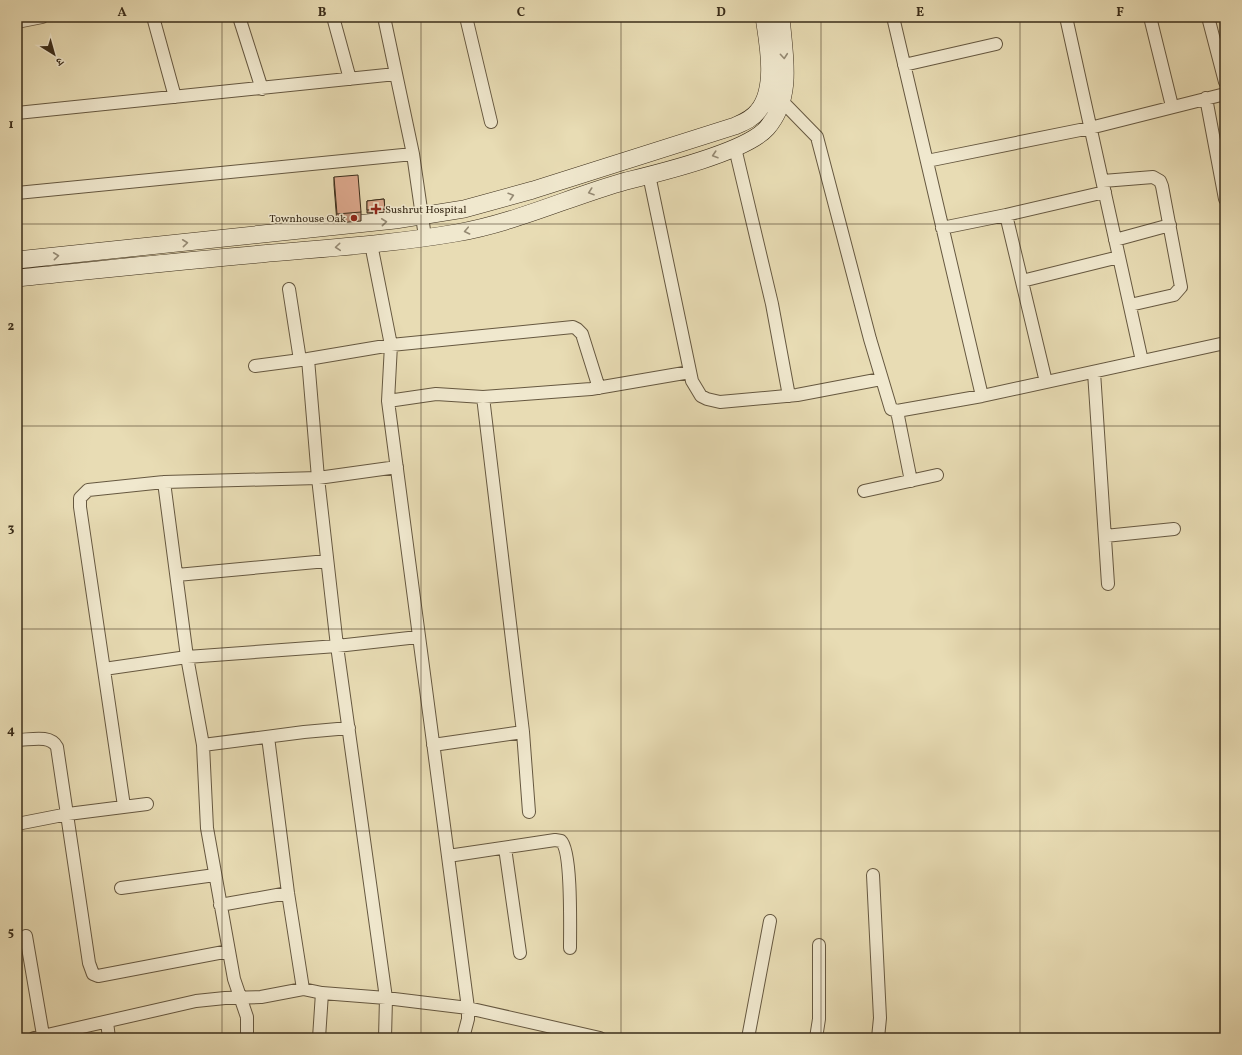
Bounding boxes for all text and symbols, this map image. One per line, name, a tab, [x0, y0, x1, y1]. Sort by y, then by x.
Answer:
text: A	[117, 4, 127, 22]
text: B	[318, 4, 327, 22]
text: C	[517, 4, 525, 22]
text: D	[716, 4, 726, 22]
text: E	[916, 4, 924, 22]
text: F	[1116, 4, 1124, 22]
north arrow	[34, 34, 74, 74]
text: उ	[51, 53, 67, 69]
one-way arrow	[779, 53, 788, 59]
text: 1	[8, 116, 14, 134]
one-way arrow	[712, 150, 719, 158]
one-way arrow	[587, 187, 594, 196]
one-way arrow	[508, 192, 515, 201]
marker: Sushrut Hospital	[370, 203, 382, 215]
place label: Sushrut Hospital	[385, 203, 467, 218]
place label: Townhouse Oak	[269, 212, 346, 227]
marker: Townhouse Oak	[349, 213, 359, 223]
one-way arrow	[381, 217, 387, 226]
one-way arrow	[463, 226, 470, 234]
one-way arrow	[182, 238, 188, 247]
one-way arrow	[335, 242, 341, 251]
one-way arrow	[53, 252, 59, 261]
text: 2	[8, 318, 15, 336]
text: 3	[8, 520, 15, 538]
text: 4	[7, 722, 15, 740]
text: 5	[8, 924, 14, 942]

